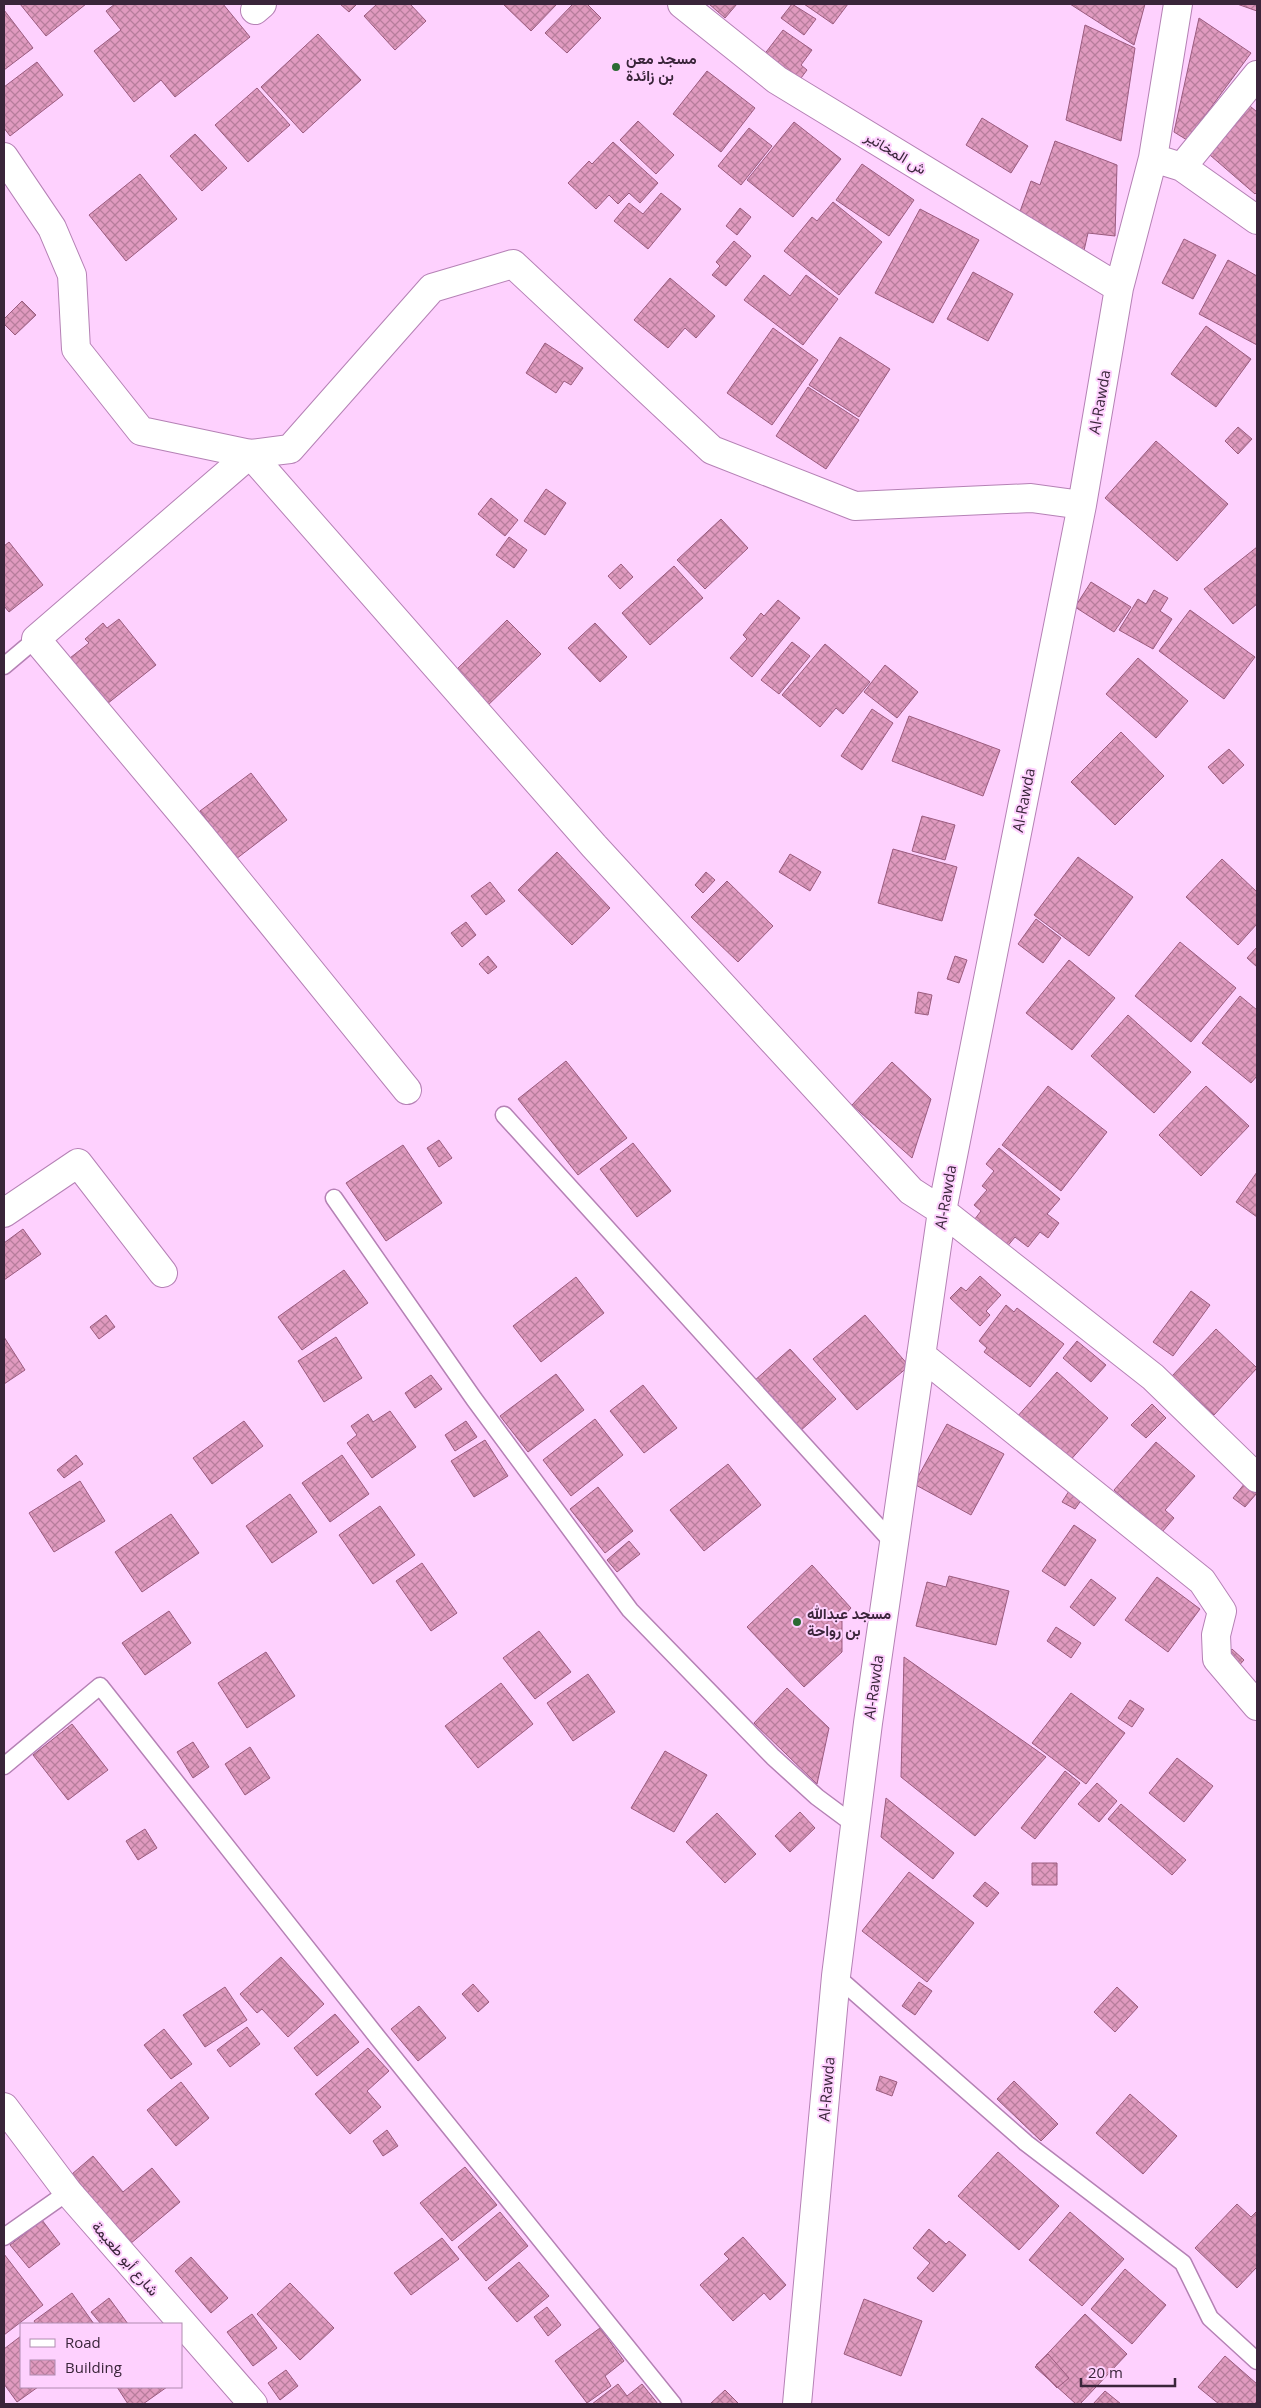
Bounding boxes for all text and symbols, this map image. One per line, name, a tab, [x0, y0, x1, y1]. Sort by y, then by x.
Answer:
place label: مسجد معن بن زائدة	[626, 48, 697, 85]
marker: مسجد معن بن زائدة	[610, 61, 622, 73]
street label: ش المخاتير	[860, 125, 931, 179]
street label: Al-Rawda	[1084, 368, 1114, 436]
street label: Al-Rawda	[1007, 766, 1039, 834]
street label: Al-Rawda	[930, 1163, 960, 1231]
place label: مسجد عبدالله بن رواحة	[807, 1603, 891, 1640]
marker: مسجد عبدالله بن رواحة	[791, 1616, 803, 1628]
street label: Al-Rawda	[859, 1654, 887, 1720]
street label: Al-Rawda	[813, 2056, 839, 2122]
street label: شارع أبو طعيمة	[87, 2216, 164, 2301]
legend	[20, 2323, 182, 2388]
text: Road	[65, 2332, 101, 2352]
scale bar	[1081, 2356, 1175, 2388]
text: Building	[65, 2357, 122, 2377]
text: 20 m	[1088, 2362, 1123, 2382]

